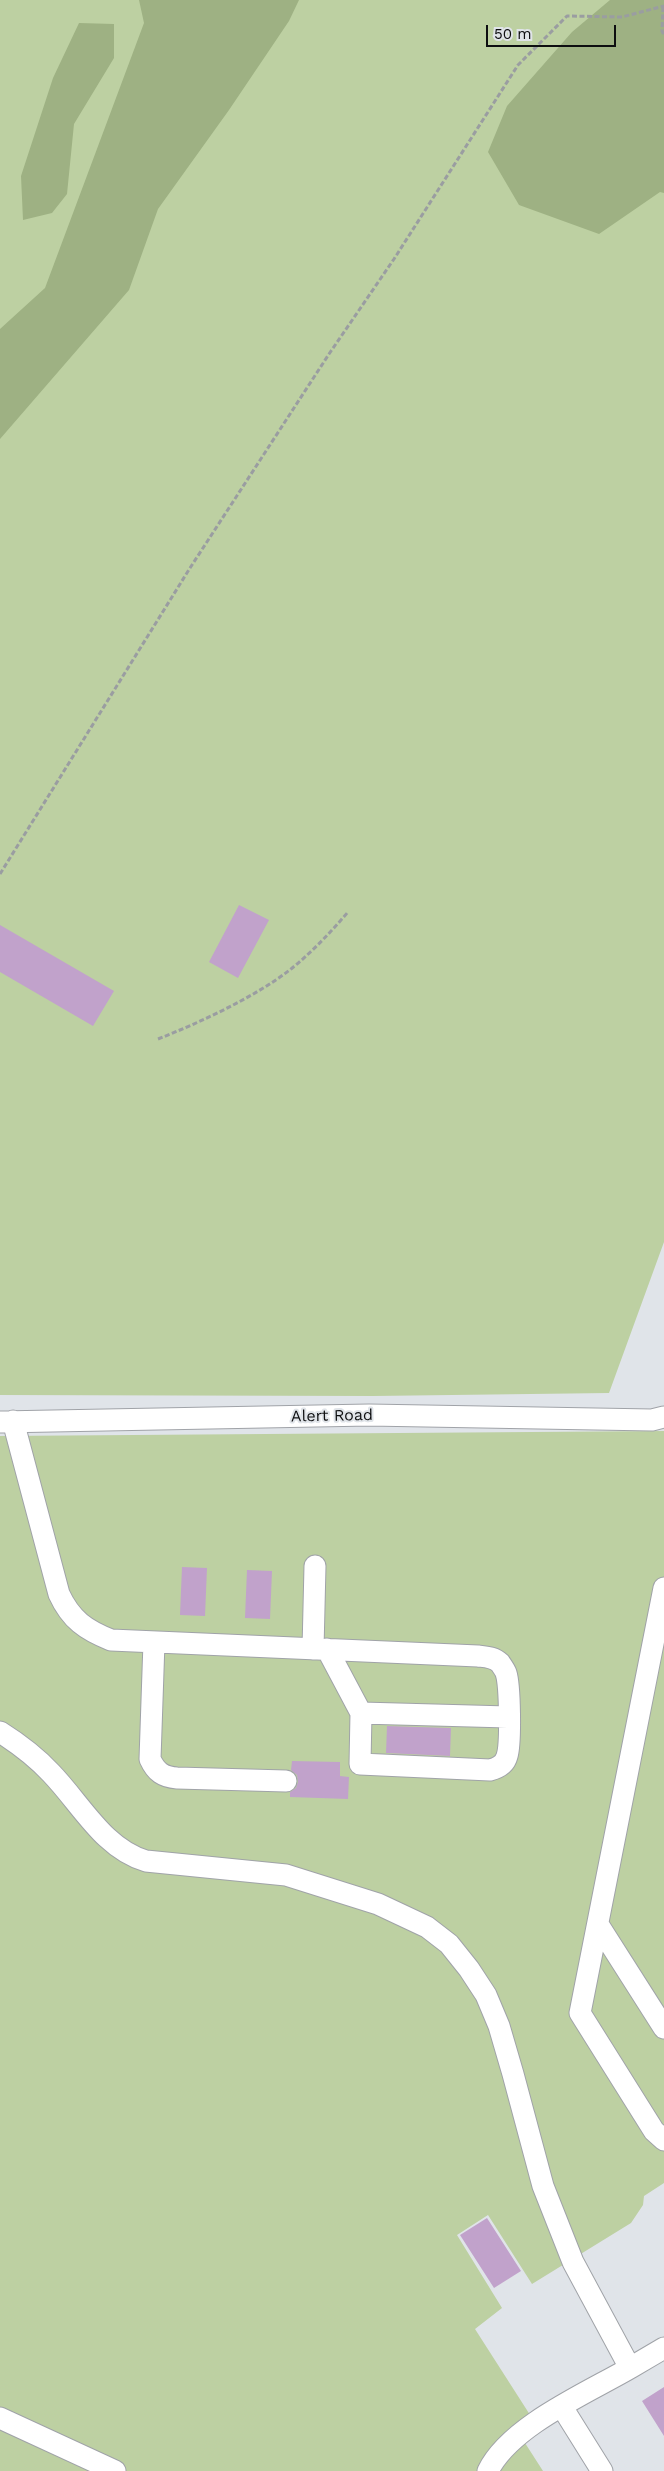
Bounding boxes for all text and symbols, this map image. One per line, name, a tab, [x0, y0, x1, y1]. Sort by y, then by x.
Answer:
scale bar	[489, 15, 619, 47]
text: 50 m	[494, 25, 531, 43]
street label: Alert Road	[291, 1406, 373, 1426]

